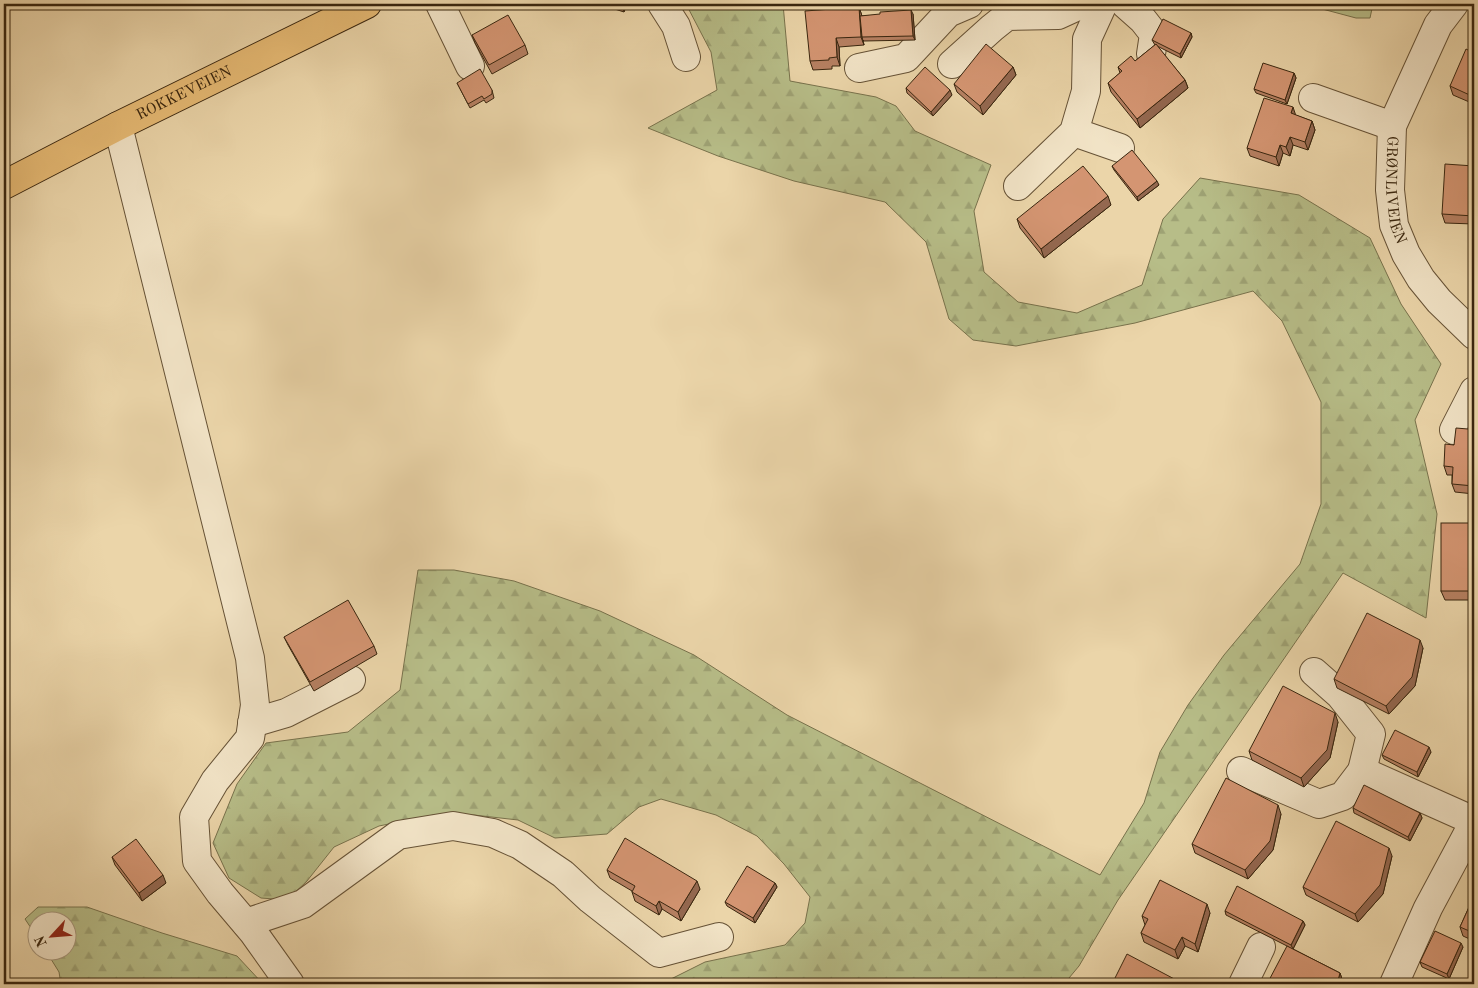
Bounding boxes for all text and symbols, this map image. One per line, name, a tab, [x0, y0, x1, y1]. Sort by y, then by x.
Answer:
street label: ROKKEVEIEN	[134, 64, 235, 123]
street label: GRØNLIVEIEN	[1383, 136, 1409, 247]
north arrow	[28, 910, 78, 960]
text: N	[32, 933, 50, 949]

